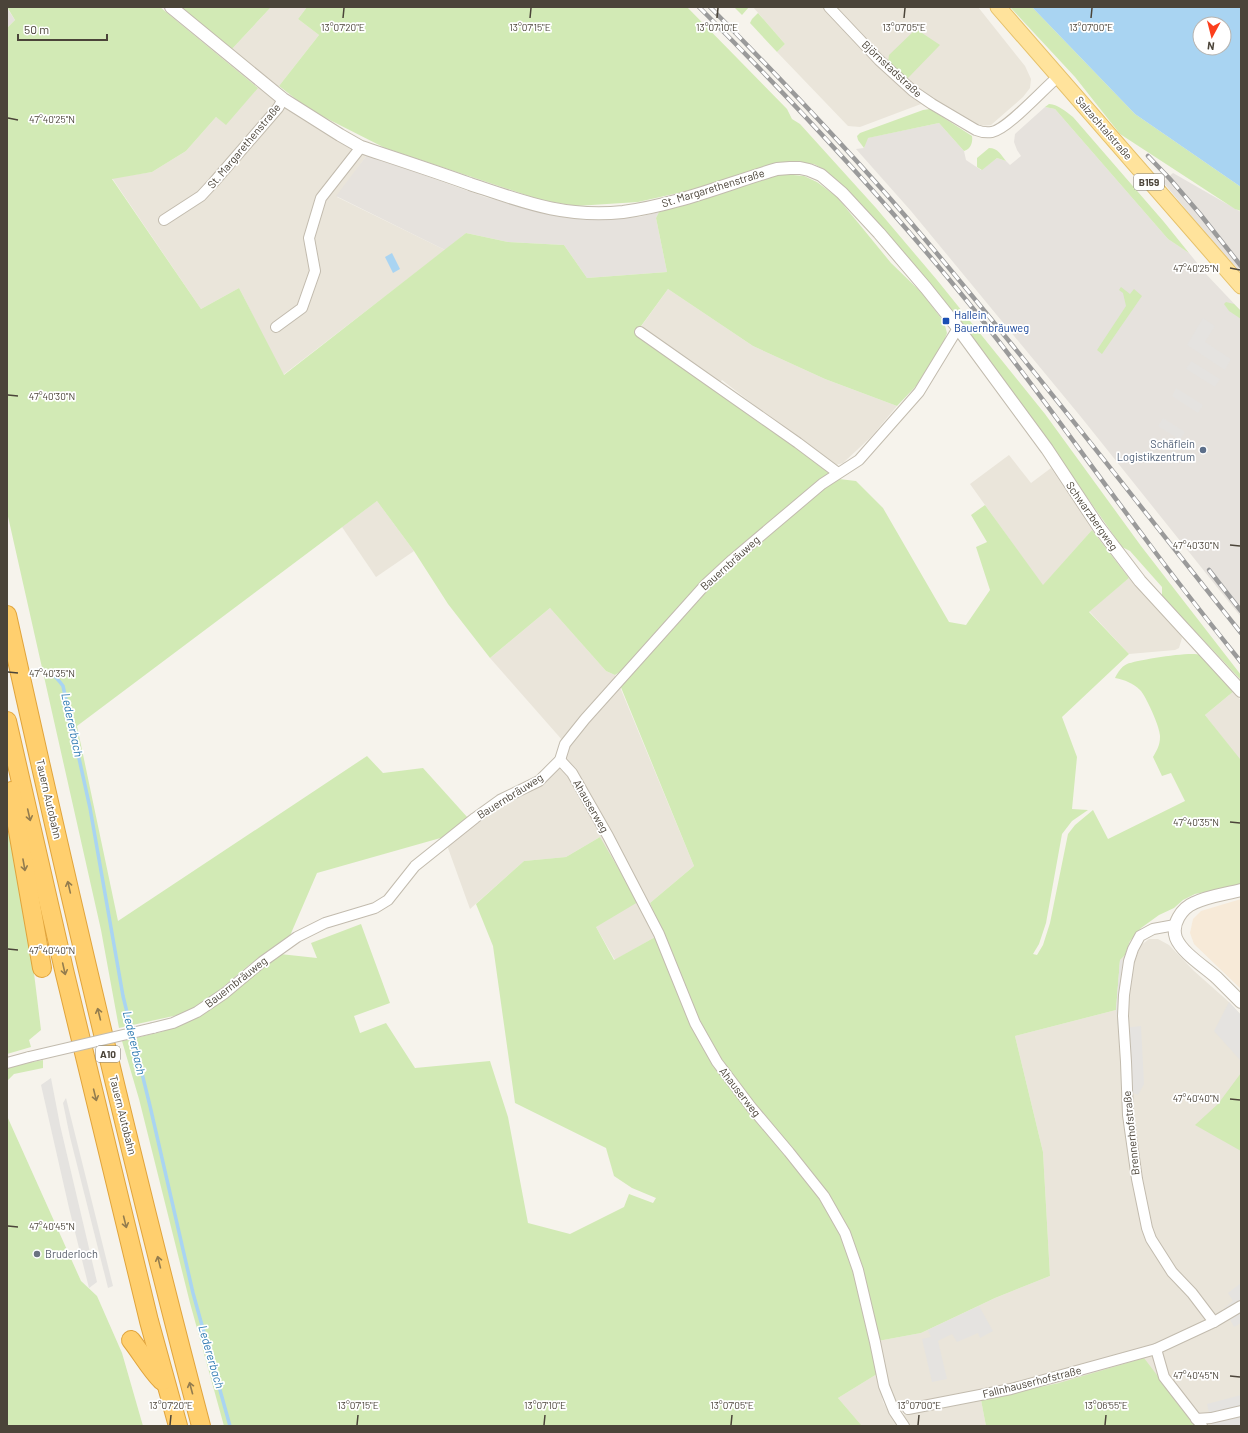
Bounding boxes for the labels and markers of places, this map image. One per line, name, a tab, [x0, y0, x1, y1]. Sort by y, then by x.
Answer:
place label: Hallein Bauernbräuweg	[954, 308, 1029, 334]
marker: Hallein Bauernbräuweg	[941, 316, 951, 326]
place label: Schäflein Logistikzentrum	[1117, 437, 1195, 463]
marker: Schäflein Logistikzentrum	[1198, 445, 1208, 455]
place label: Bruderloch	[45, 1247, 98, 1260]
marker: Bruderloch	[32, 1249, 42, 1259]

